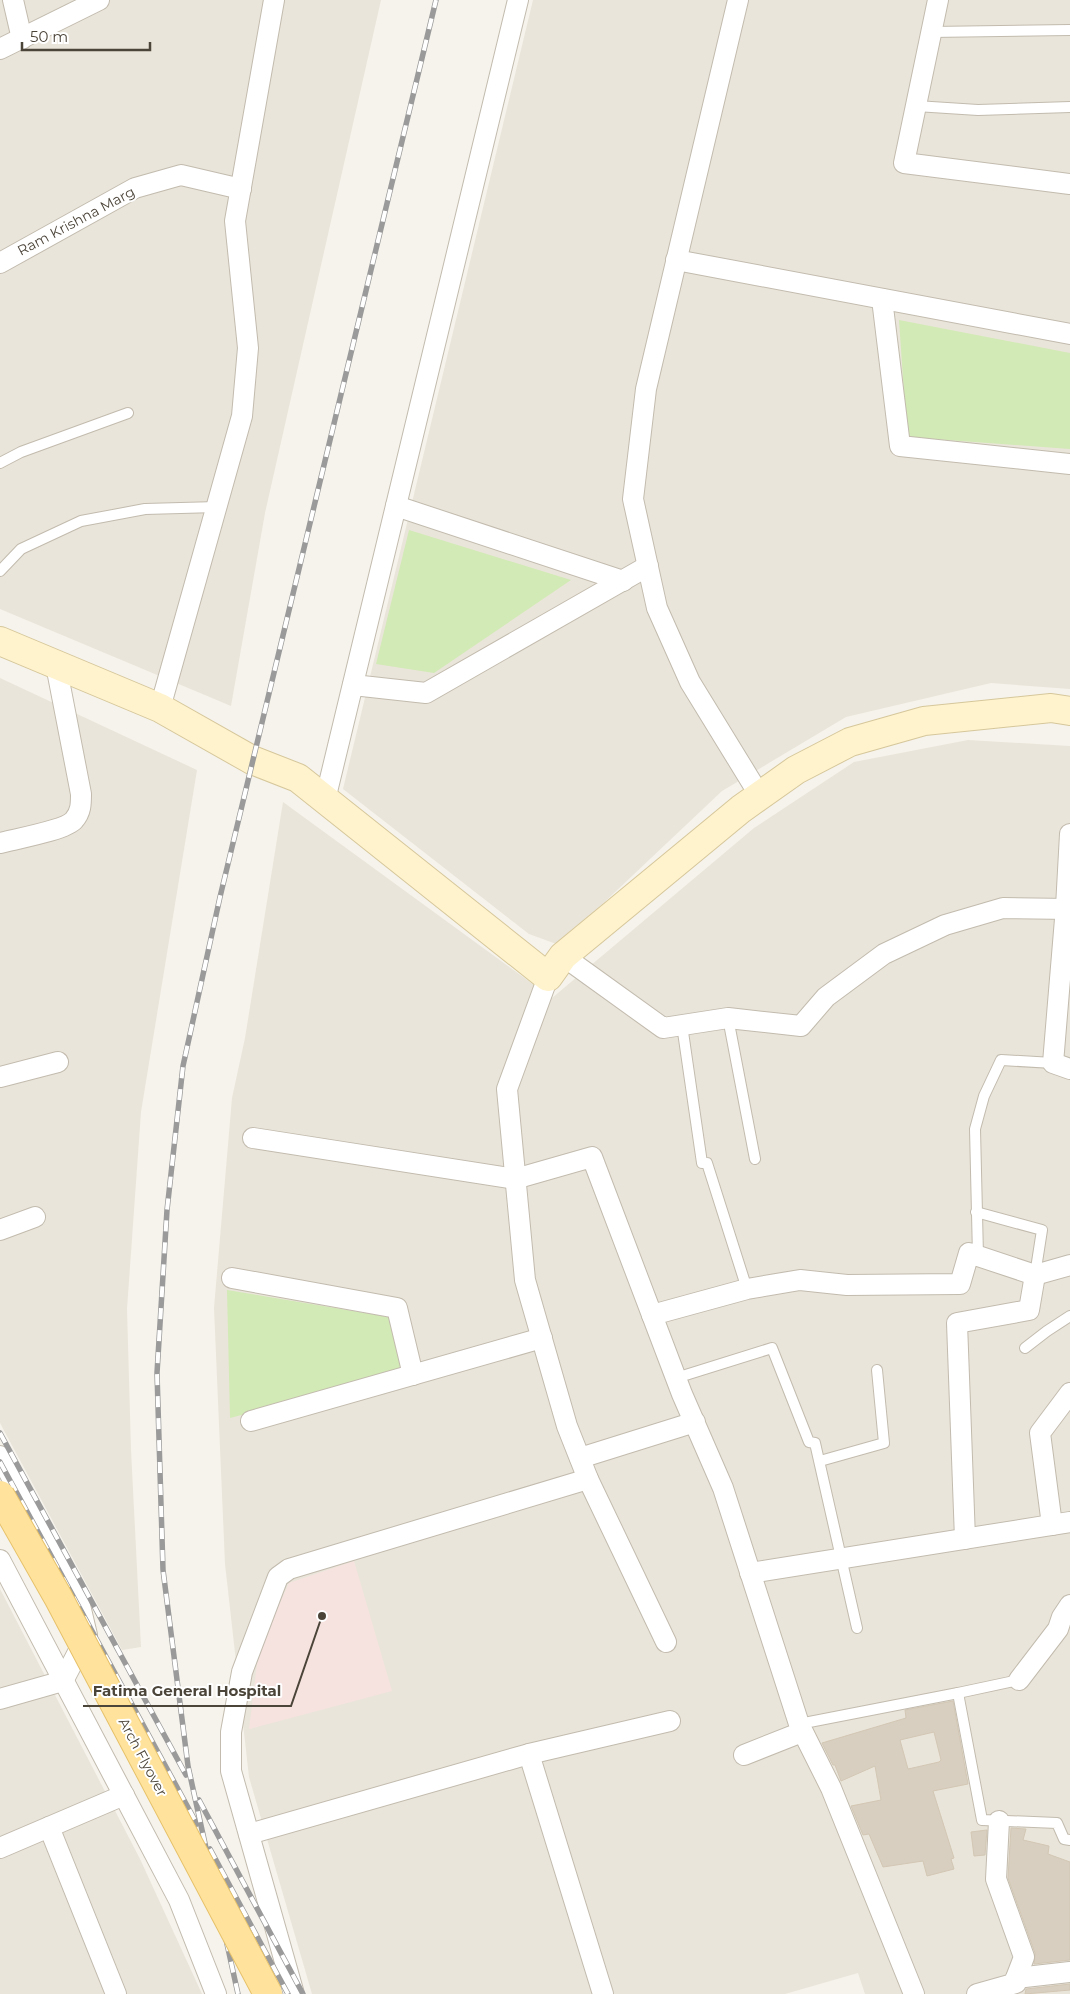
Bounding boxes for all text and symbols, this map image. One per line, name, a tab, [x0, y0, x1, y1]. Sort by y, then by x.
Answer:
scale bar	[22, 20, 150, 52]
text: 50 m	[30, 27, 68, 46]
street label: Ram Krishna Marg	[14, 182, 138, 260]
callout: Fatima General Hospital	[83, 1676, 291, 1706]
text: Fatima General Hospital	[93, 1681, 281, 1700]
street label: Arch Flyover	[115, 1715, 171, 1800]

